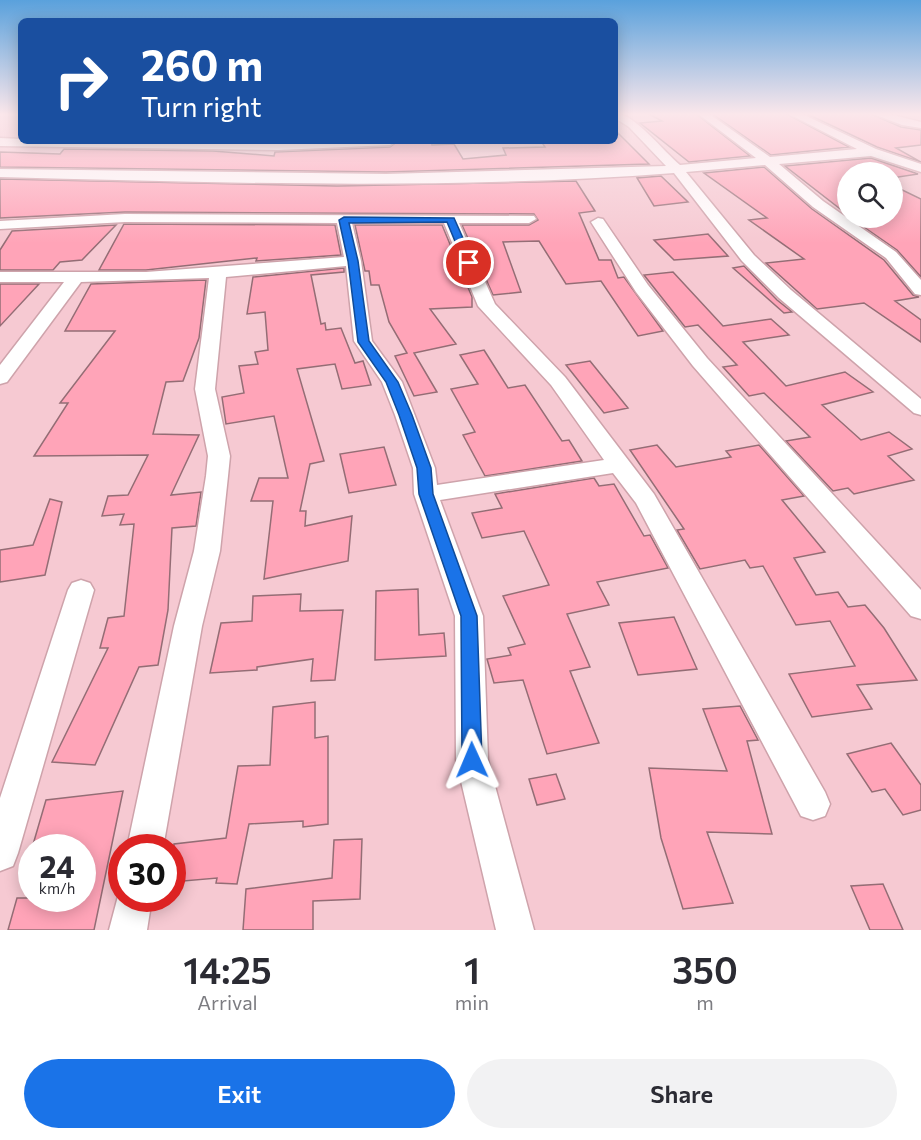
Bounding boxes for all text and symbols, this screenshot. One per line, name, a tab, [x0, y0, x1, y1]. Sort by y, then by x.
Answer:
text: 260 m	[141, 38, 263, 90]
icon: right	[42, 42, 120, 120]
text: Turn right	[141, 90, 261, 123]
map controls	[837, 162, 903, 228]
button: search	[837, 162, 903, 228]
pin	[443, 237, 494, 288]
icon: arrive	[452, 246, 485, 279]
position arrow	[440, 728, 504, 792]
speed limit sign: 30	[108, 834, 186, 912]
text: 24	[39, 847, 75, 884]
text: km/h	[39, 879, 75, 897]
text: 14:25	[183, 947, 272, 991]
text: 1	[464, 947, 480, 991]
text: 350	[672, 947, 738, 991]
text: Arrival	[197, 990, 258, 1014]
text: min	[455, 990, 489, 1014]
text: m	[696, 990, 714, 1014]
button: Exit	[24, 1059, 455, 1128]
button: Share	[467, 1059, 897, 1128]

